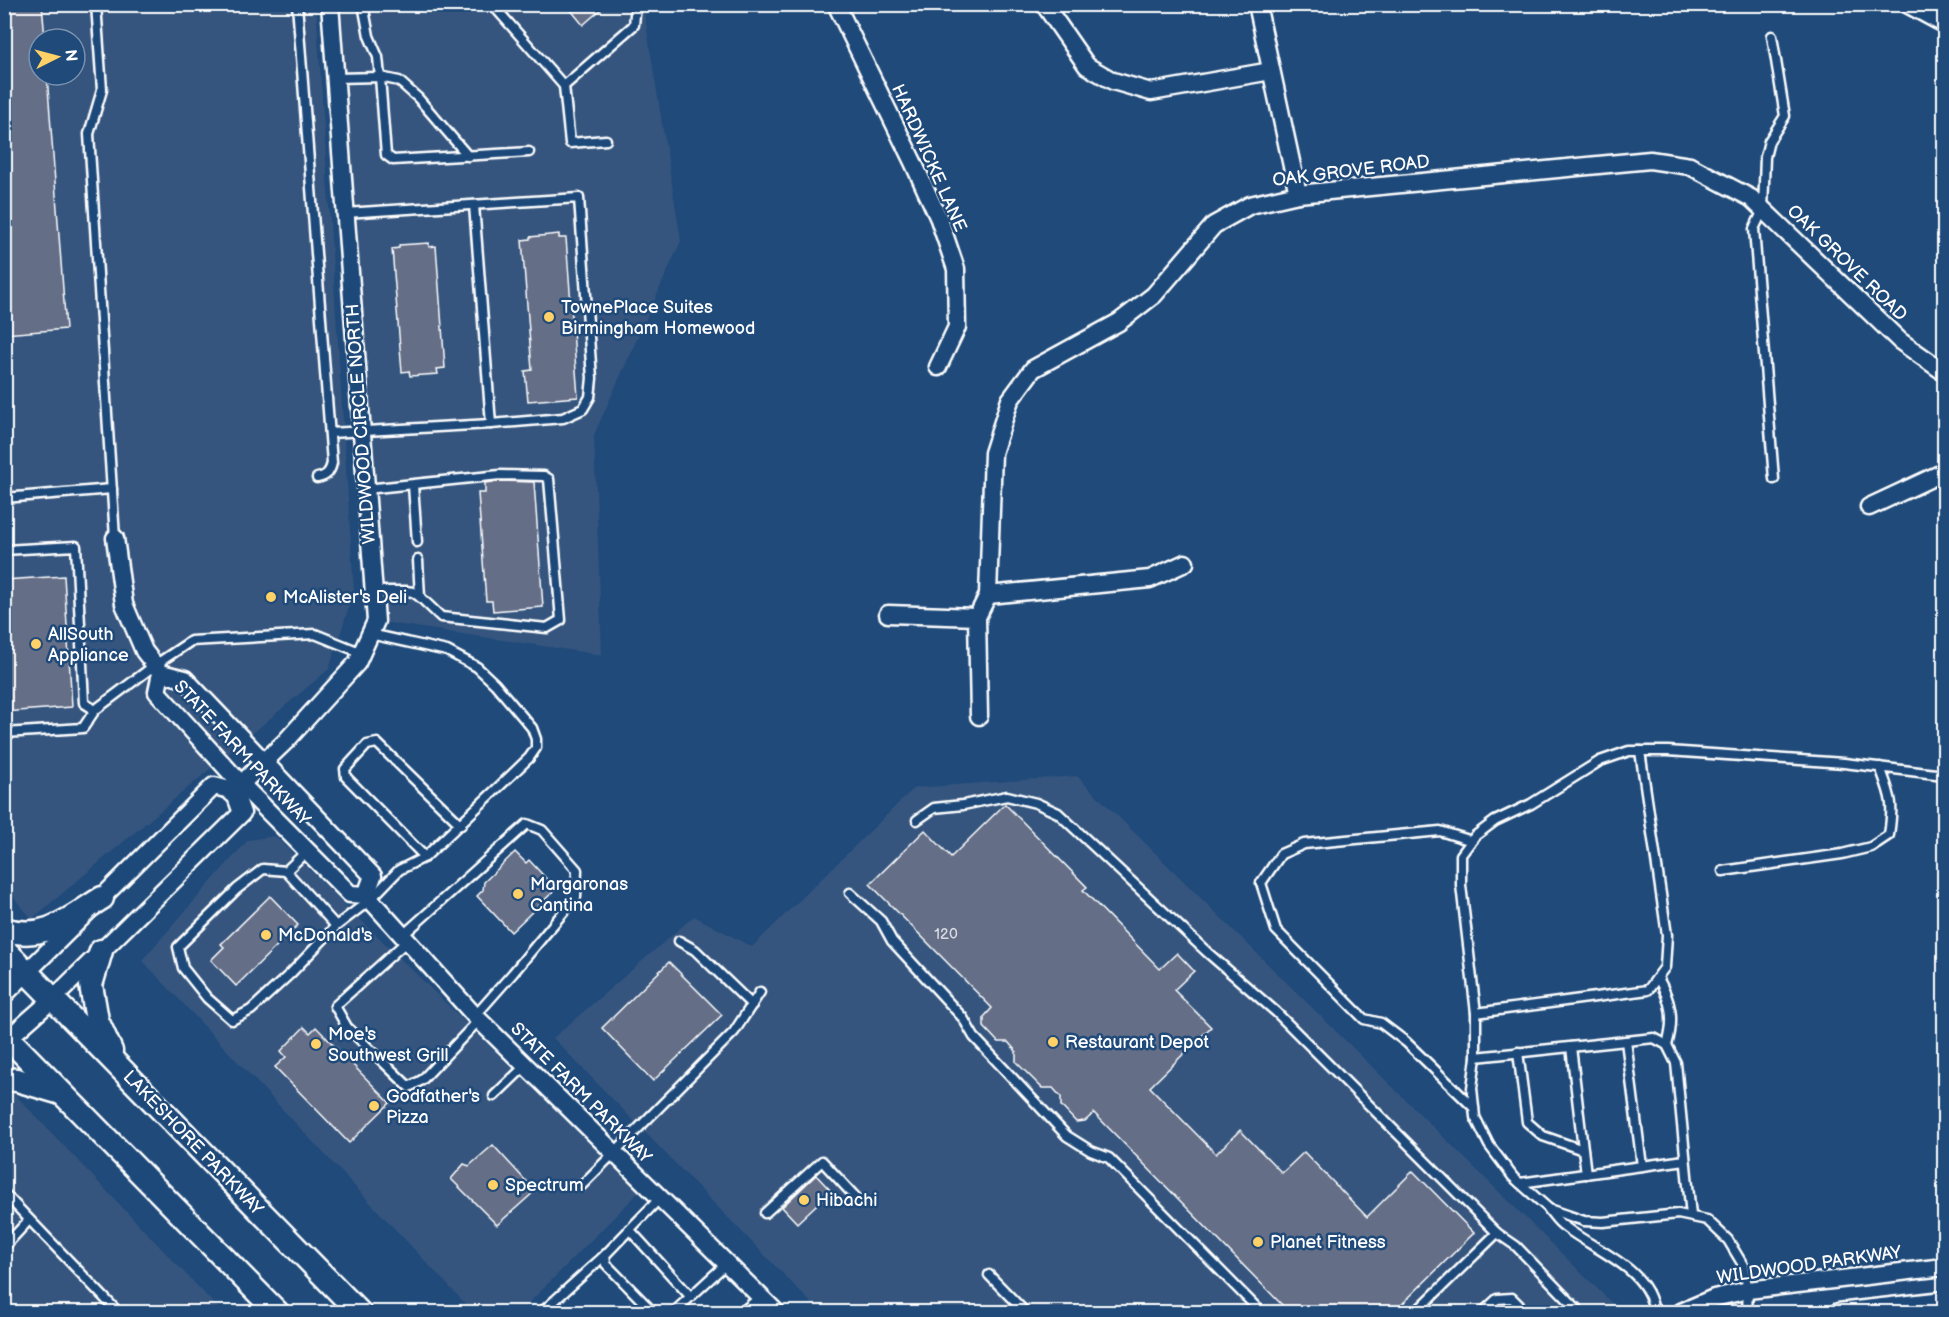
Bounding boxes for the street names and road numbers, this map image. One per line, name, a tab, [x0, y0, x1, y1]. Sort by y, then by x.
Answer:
street label: HARDWICKE LANE	[887, 81, 971, 235]
street label: OAK GROVE ROAD	[1271, 151, 1431, 191]
street label: OAK GROVE ROAD	[1783, 200, 1911, 326]
street label: WILDWOOD CIRCLE NORTH	[342, 303, 380, 545]
street label: STATE FARM PARKWAY	[169, 676, 315, 830]
street label: STATE FARM PARKWAY	[506, 1018, 656, 1168]
street label: LAKESHORE PARKWAY	[119, 1066, 268, 1220]
street label: WILDWOOD PARKWAY	[1715, 1242, 1903, 1288]

